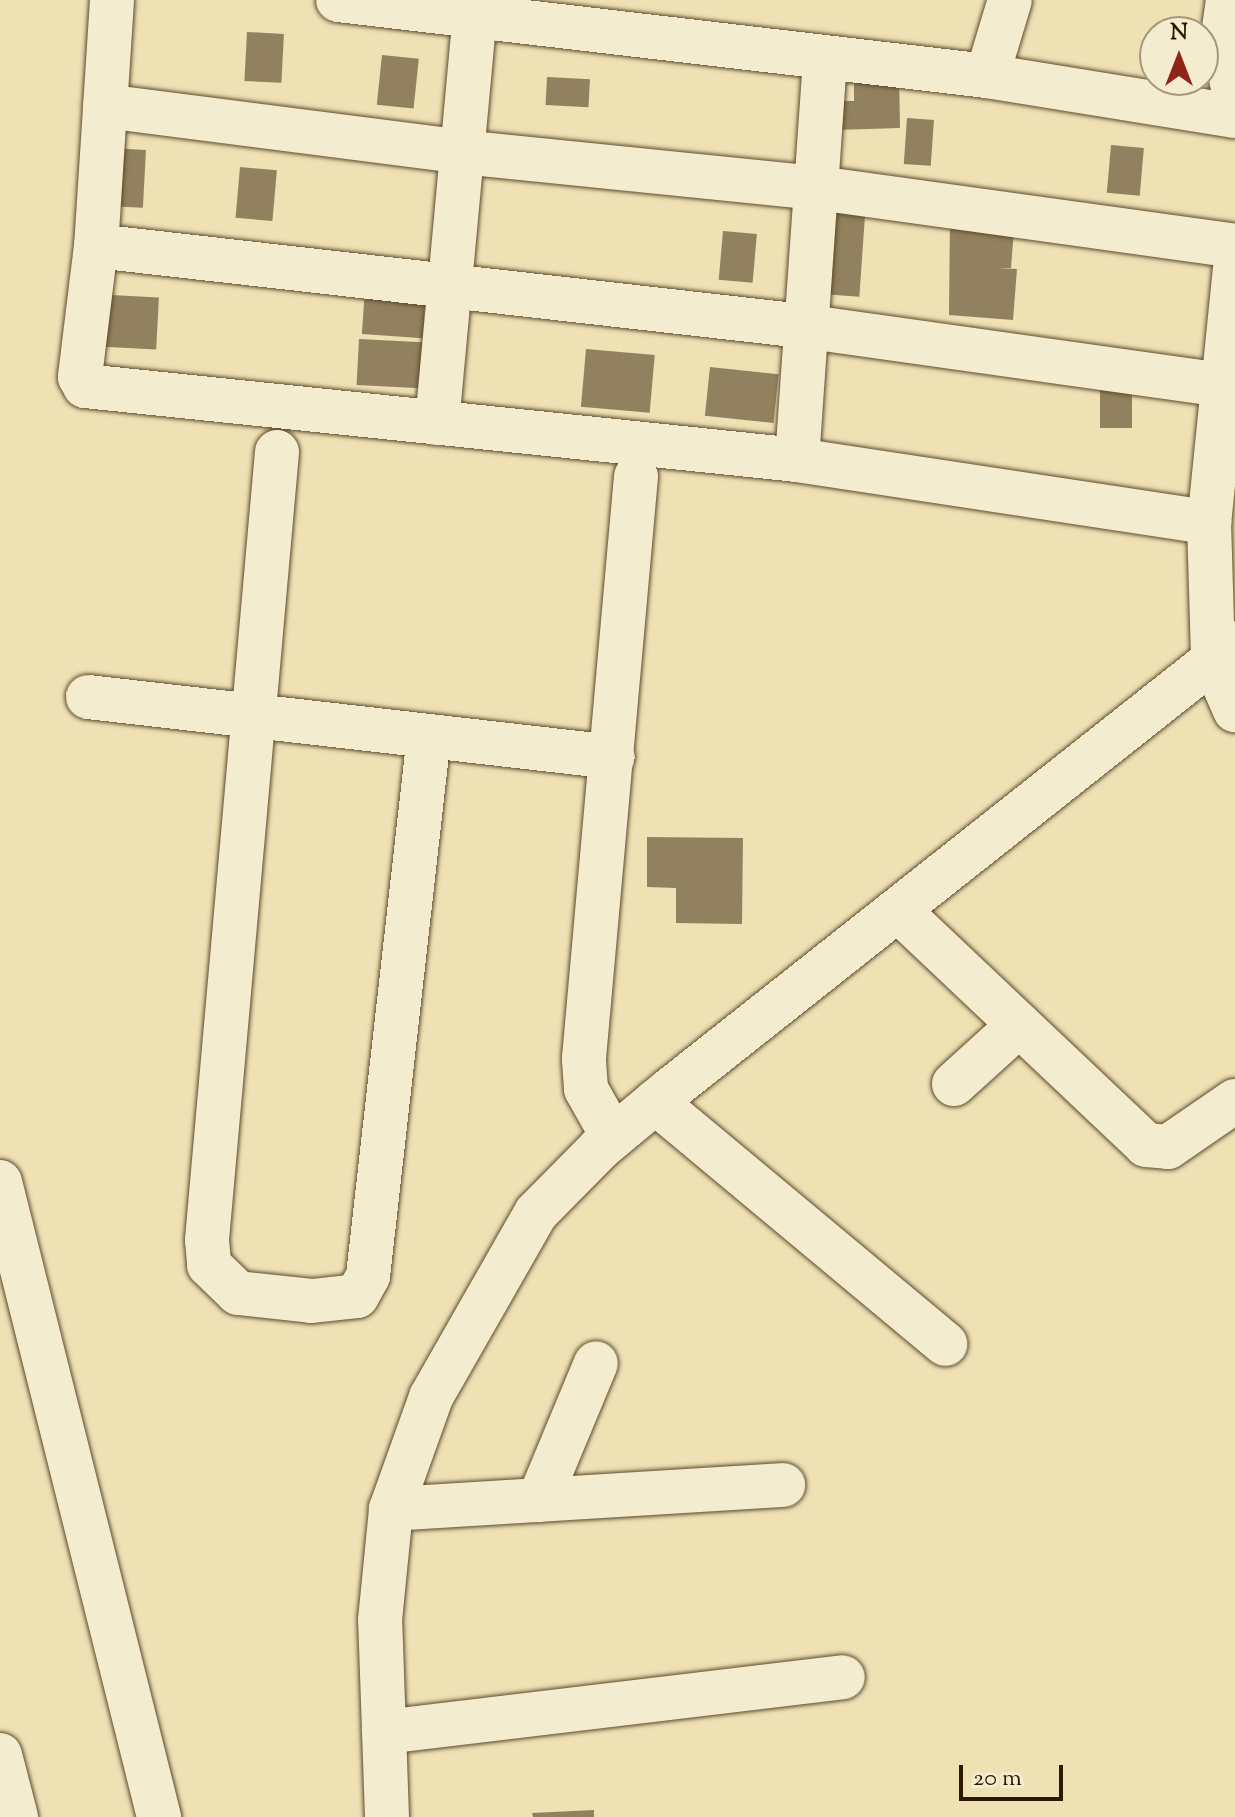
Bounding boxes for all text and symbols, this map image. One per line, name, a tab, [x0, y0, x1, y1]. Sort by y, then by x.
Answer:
north arrow	[1139, 16, 1219, 96]
text: N	[1170, 18, 1188, 50]
scale bar	[963, 1749, 1067, 1799]
text: 20 m	[973, 1762, 1022, 1796]

